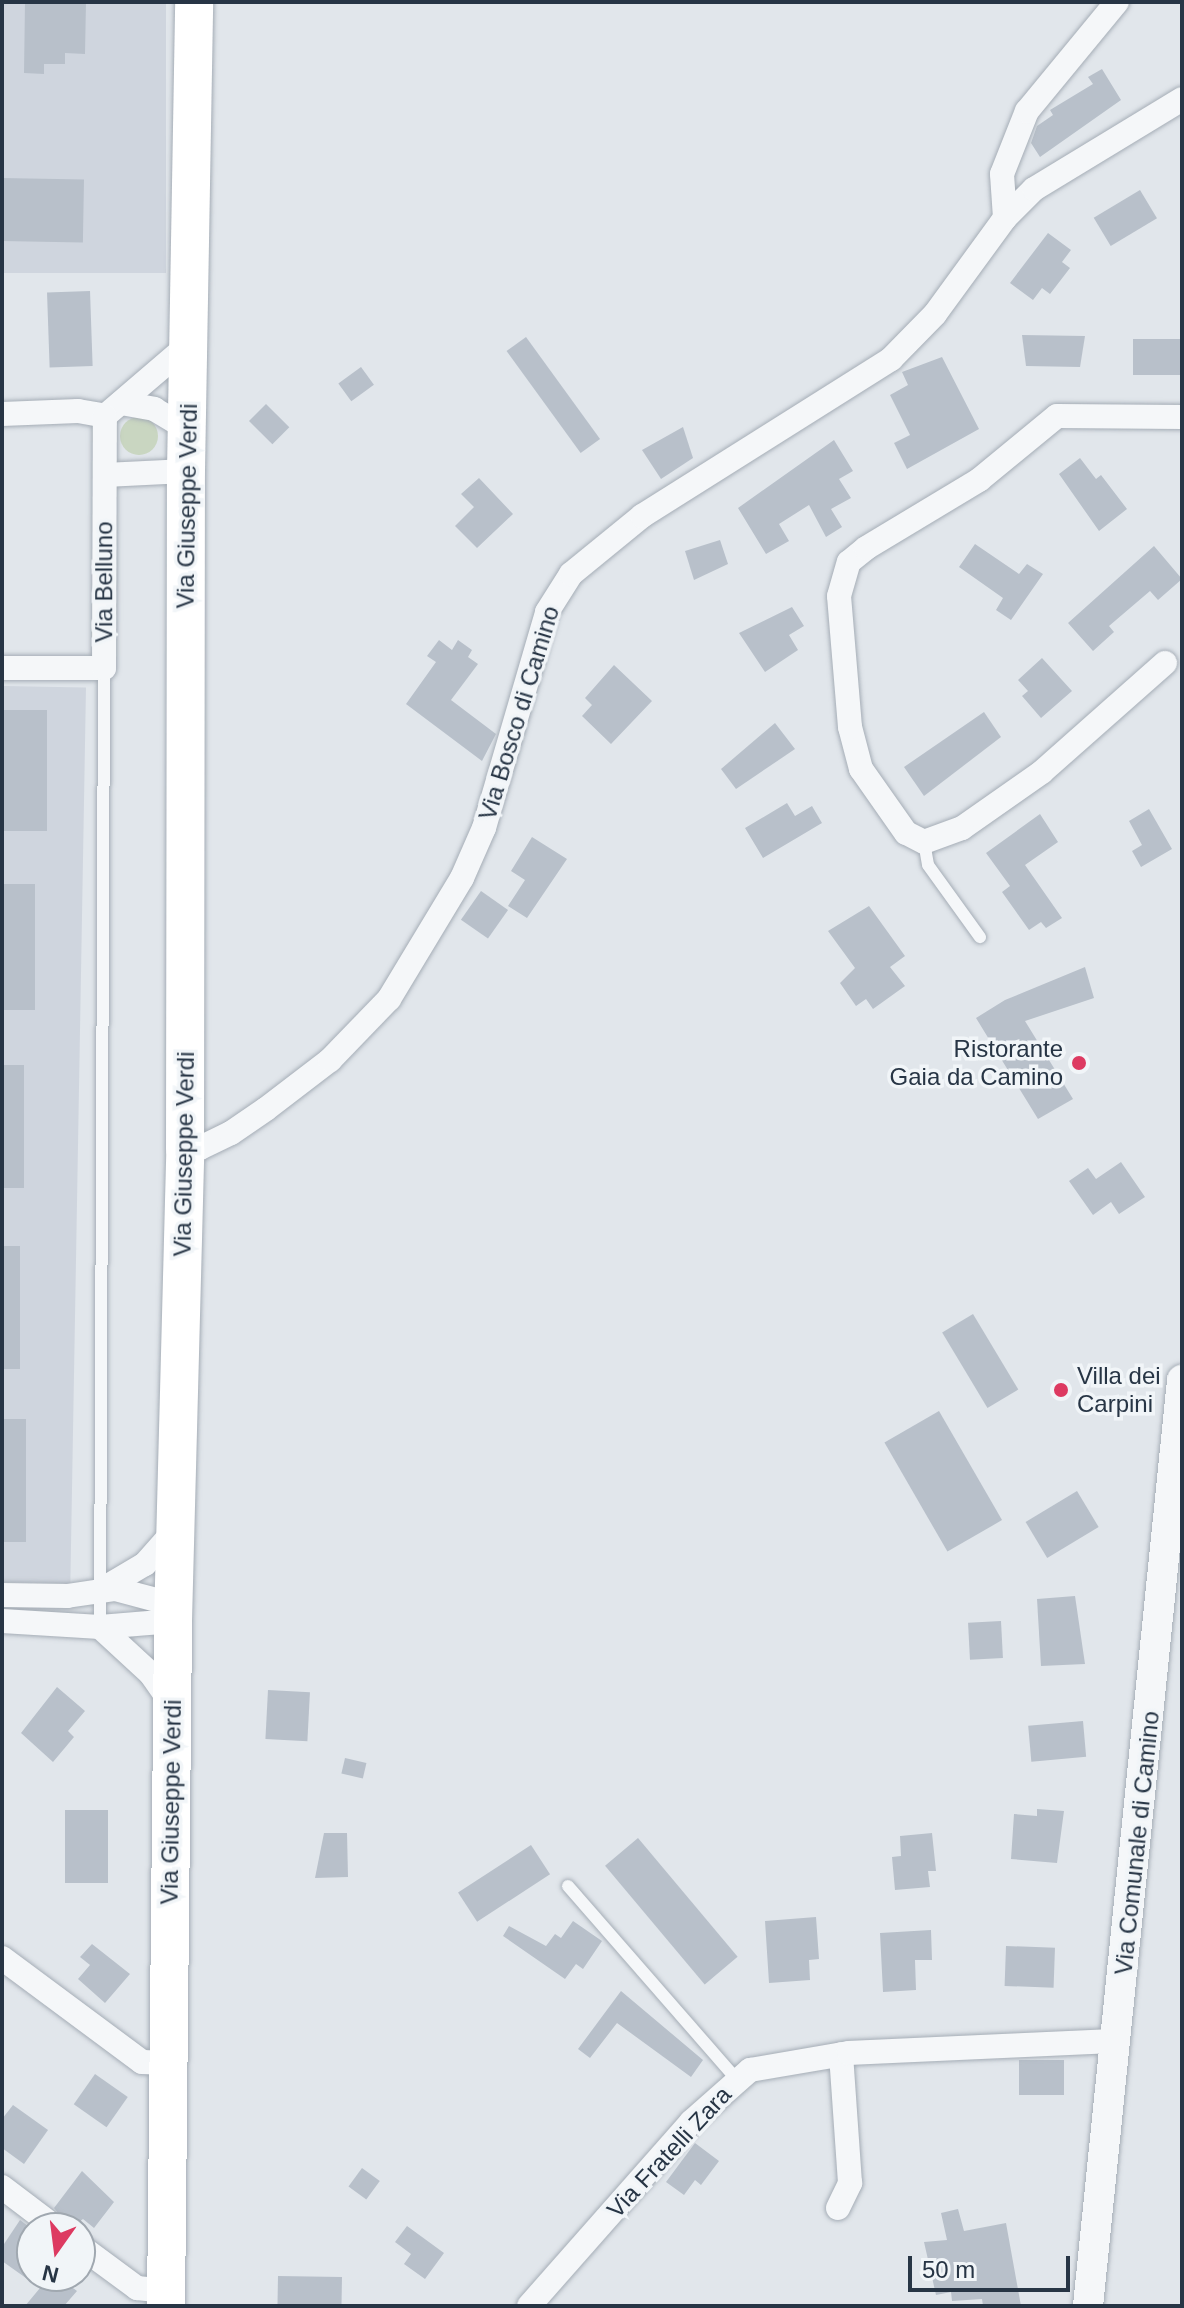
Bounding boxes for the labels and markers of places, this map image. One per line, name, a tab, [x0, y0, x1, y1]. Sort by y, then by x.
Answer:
place label: Ristorante Gaia da Camino	[890, 1035, 1063, 1091]
marker: Ristorante Gaia da Camino	[1070, 1054, 1088, 1072]
place label: Villa dei Carpini	[1077, 1362, 1161, 1418]
marker: Villa dei Carpini	[1052, 1381, 1070, 1399]

